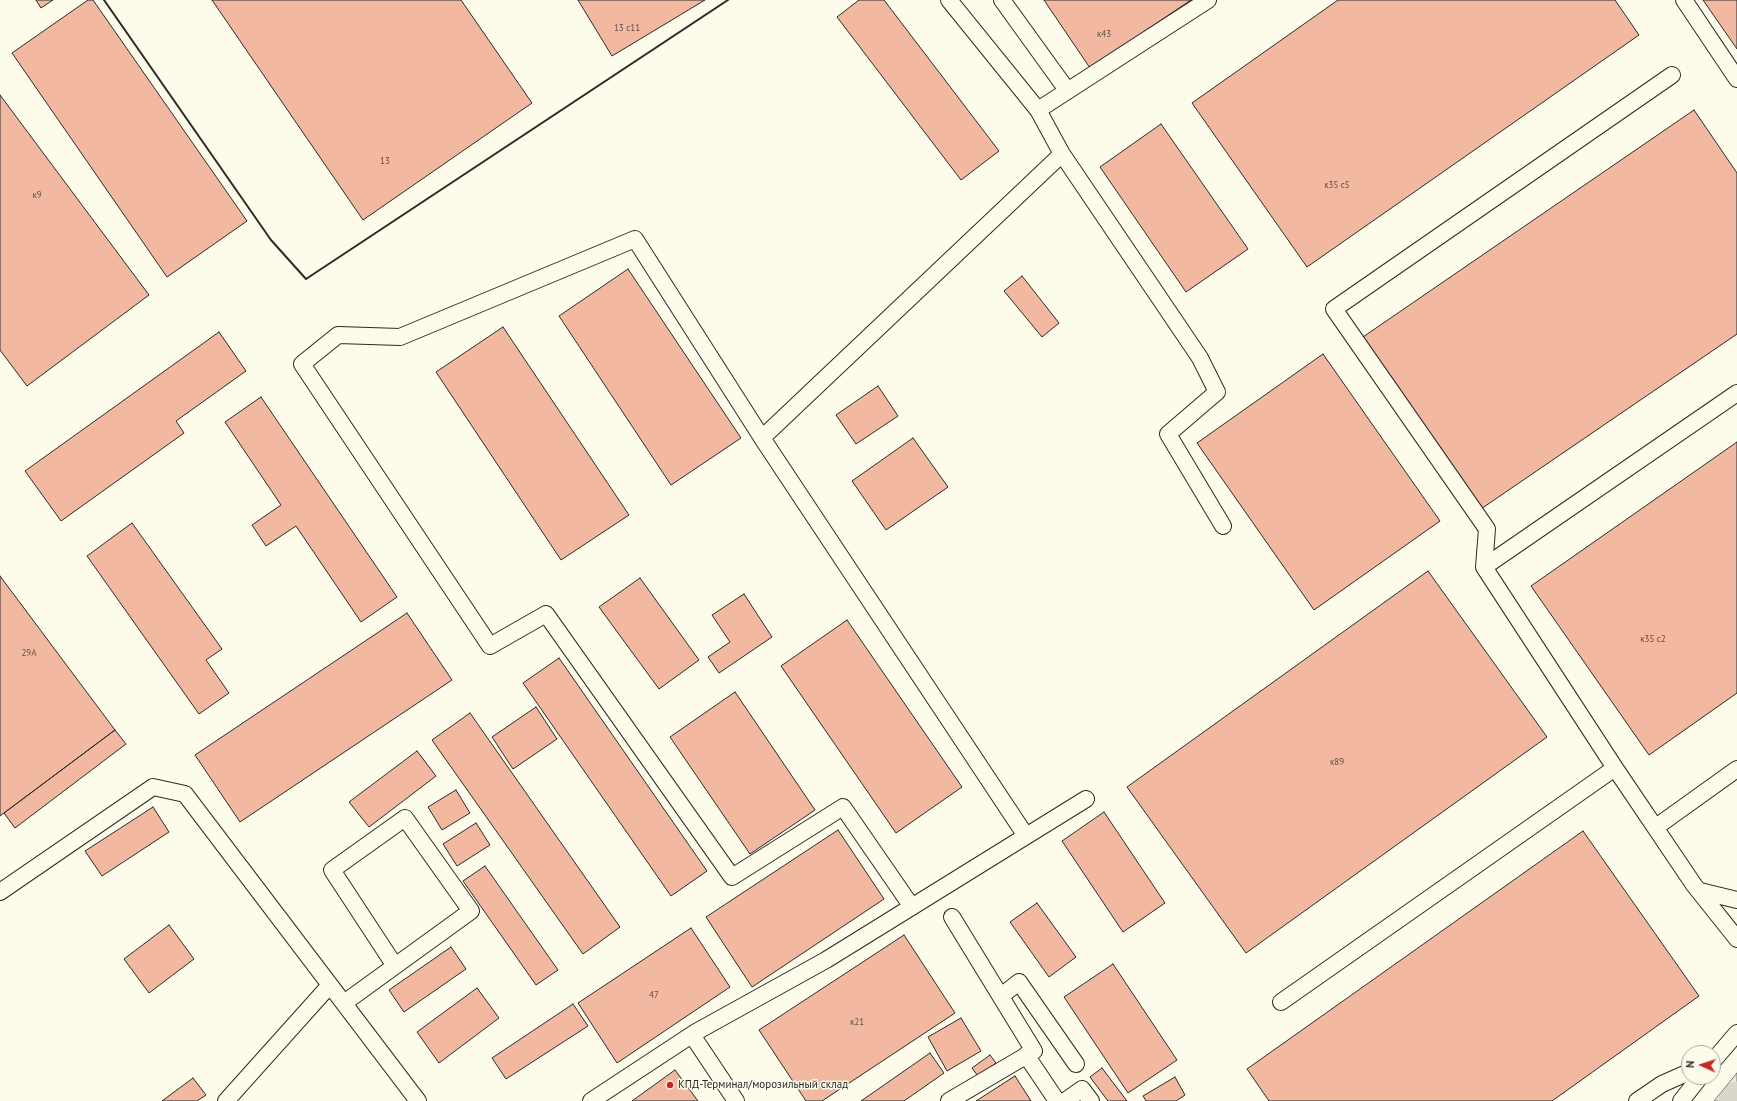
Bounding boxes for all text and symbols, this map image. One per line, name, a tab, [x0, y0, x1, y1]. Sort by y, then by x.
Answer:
house number: 13 с11	[614, 23, 640, 33]
house number: к43	[1097, 29, 1111, 39]
house number: 13	[380, 156, 390, 166]
house number: к35 с5	[1324, 180, 1350, 190]
house number: к9	[32, 190, 42, 200]
house number: к35 с2	[1640, 634, 1666, 644]
house number: 29А	[21, 648, 37, 658]
house number: к89	[1330, 757, 1344, 767]
house number: 47	[649, 990, 659, 1000]
house number: к21	[850, 1017, 864, 1027]
north arrow	[1681, 1045, 1721, 1085]
text: N	[1683, 1060, 1697, 1068]
place label: КПД-Терминал/морозильный склад	[678, 1078, 848, 1092]
marker: КПД-Терминал/морозильный склад	[665, 1080, 675, 1090]

